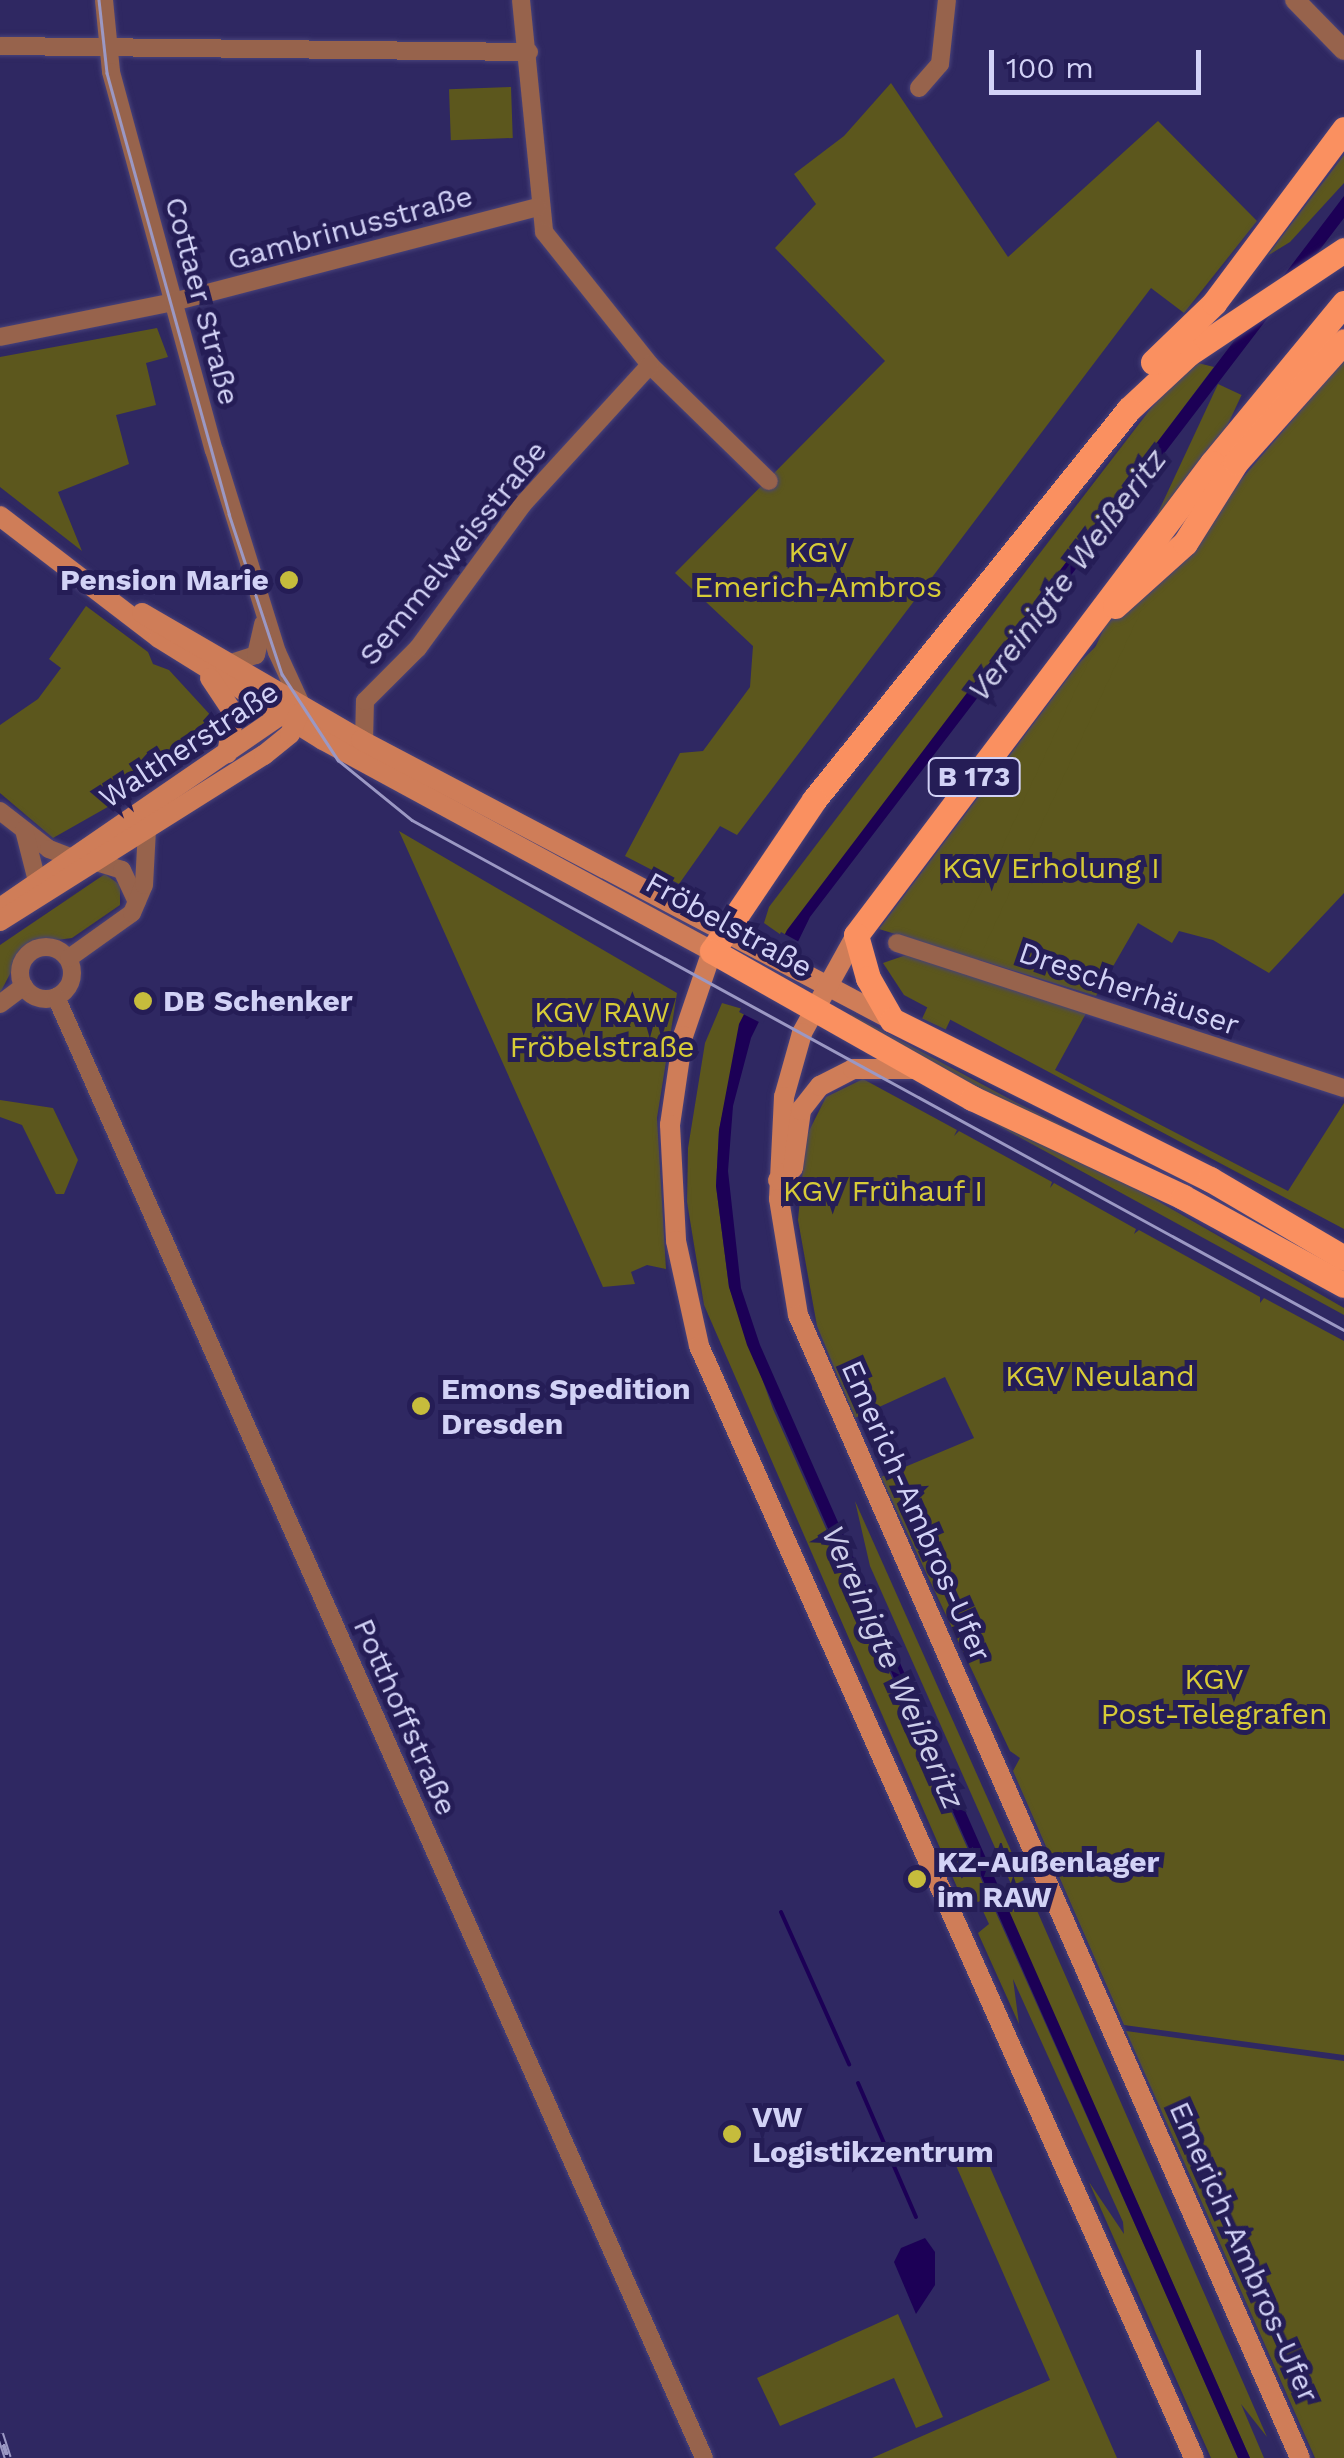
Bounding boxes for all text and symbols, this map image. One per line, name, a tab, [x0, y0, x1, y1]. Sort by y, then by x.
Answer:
scale bar	[994, 30, 1206, 92]
text: 100 m	[1006, 50, 1094, 85]
street label: Gambrinusstraße	[224, 178, 476, 278]
street label: Cottaer Straße	[157, 193, 247, 409]
street label: Semmelweisstraße	[351, 433, 555, 673]
water label: Vereinigte Weißeritz	[959, 441, 1175, 709]
park label: KGV Emerich-Ambros	[694, 534, 942, 604]
place label: Pension Marie	[60, 562, 269, 598]
marker: Pension Marie	[278, 569, 300, 591]
street label: Waltherstraße	[93, 674, 285, 816]
road number: B 173	[926, 754, 1022, 800]
park label: KGV Erholung I	[941, 850, 1161, 886]
street label: Fröbelstraße	[639, 864, 819, 986]
street label: Drescherhäuser	[1014, 934, 1244, 1044]
place label: DB Schenker	[163, 983, 353, 1019]
marker: DB Schenker	[132, 990, 154, 1012]
park label: KGV RAW Fröbelstraße	[509, 994, 695, 1064]
park label: KGV Frühauf I	[782, 1173, 984, 1209]
street label: Emerich-Ambros-Ufer	[833, 1355, 999, 1667]
park label: KGV Neuland	[1005, 1358, 1195, 1394]
place label: Emons Spedition Dresden	[441, 1371, 691, 1442]
marker: Emons Spedition Dresden	[410, 1395, 432, 1417]
water label: Vereinigte Weißeritz	[813, 1519, 973, 1815]
street label: Potthoffstraße	[345, 1613, 465, 1821]
park label: KGV Post-Telegrafen	[1100, 1661, 1328, 1732]
place label: KZ-Außenlager im RAW	[937, 1844, 1160, 1914]
marker: KZ-Außenlager im RAW	[906, 1868, 928, 1890]
street label: Emerich-Ambros-Ufer	[1161, 2096, 1327, 2408]
place label: VW Logistikzentrum	[752, 2099, 994, 2170]
marker: VW Logistikzentrum	[721, 2123, 743, 2145]

